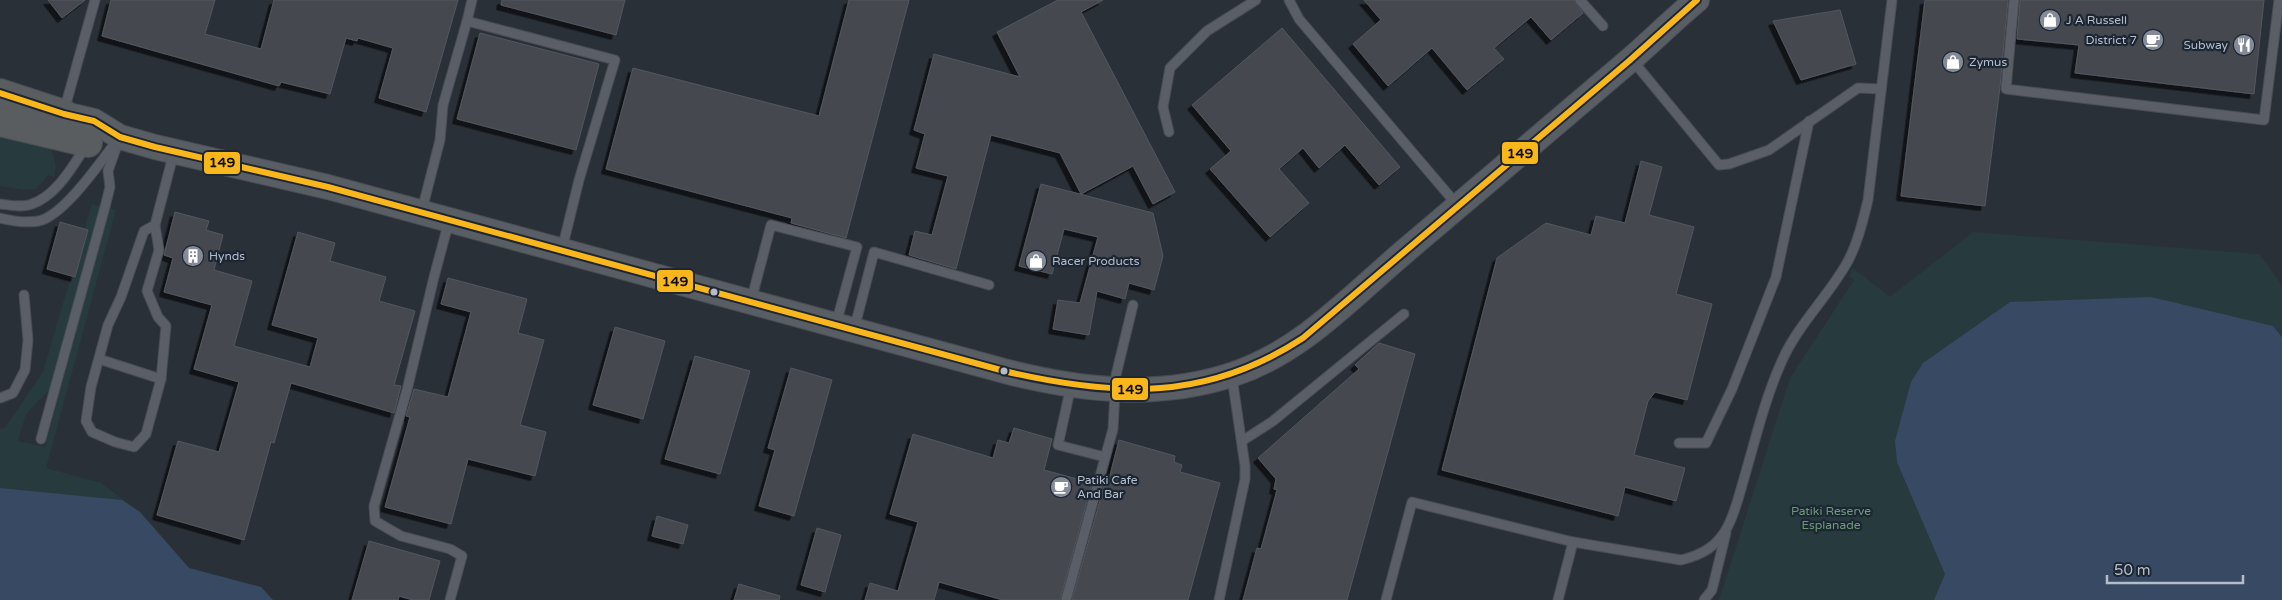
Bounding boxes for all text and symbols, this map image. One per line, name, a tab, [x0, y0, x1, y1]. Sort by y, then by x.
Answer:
shop icon: J A Russell	[2038, 8, 2062, 32]
place label: J A Russell	[2066, 13, 2127, 27]
cafe icon: District 7	[2141, 28, 2165, 52]
place label: District 7	[2086, 33, 2137, 47]
restaurant icon: Subway	[2232, 33, 2256, 57]
place label: Subway	[2183, 38, 2229, 52]
shop icon: Zymus	[1941, 50, 1965, 74]
place label: Zymus	[1969, 55, 2007, 69]
line badge: 149	[1501, 141, 1539, 165]
text: 149	[1507, 145, 1533, 162]
line badge: 149	[203, 151, 241, 175]
text: 149	[209, 154, 235, 171]
building icon: Hynds	[181, 244, 205, 268]
place label: Hynds	[209, 249, 245, 263]
shop icon: Racer Products	[1024, 249, 1048, 273]
place label: Racer Products	[1052, 254, 1140, 268]
line badge: 149	[656, 269, 694, 293]
text: 149	[662, 273, 688, 290]
unlabelled marker	[709, 287, 719, 297]
unlabelled marker	[999, 366, 1009, 376]
line badge: 149	[1111, 377, 1149, 401]
text: 149	[1117, 381, 1143, 398]
place label: Patiki Cafe And Bar	[1077, 473, 1138, 501]
cafe icon: Patiki Cafe And Bar	[1049, 475, 1073, 499]
park label: Patiki Reserve Esplanade	[1791, 504, 1871, 532]
scale bar	[2107, 552, 2243, 584]
text: 50 m	[2114, 561, 2151, 579]

